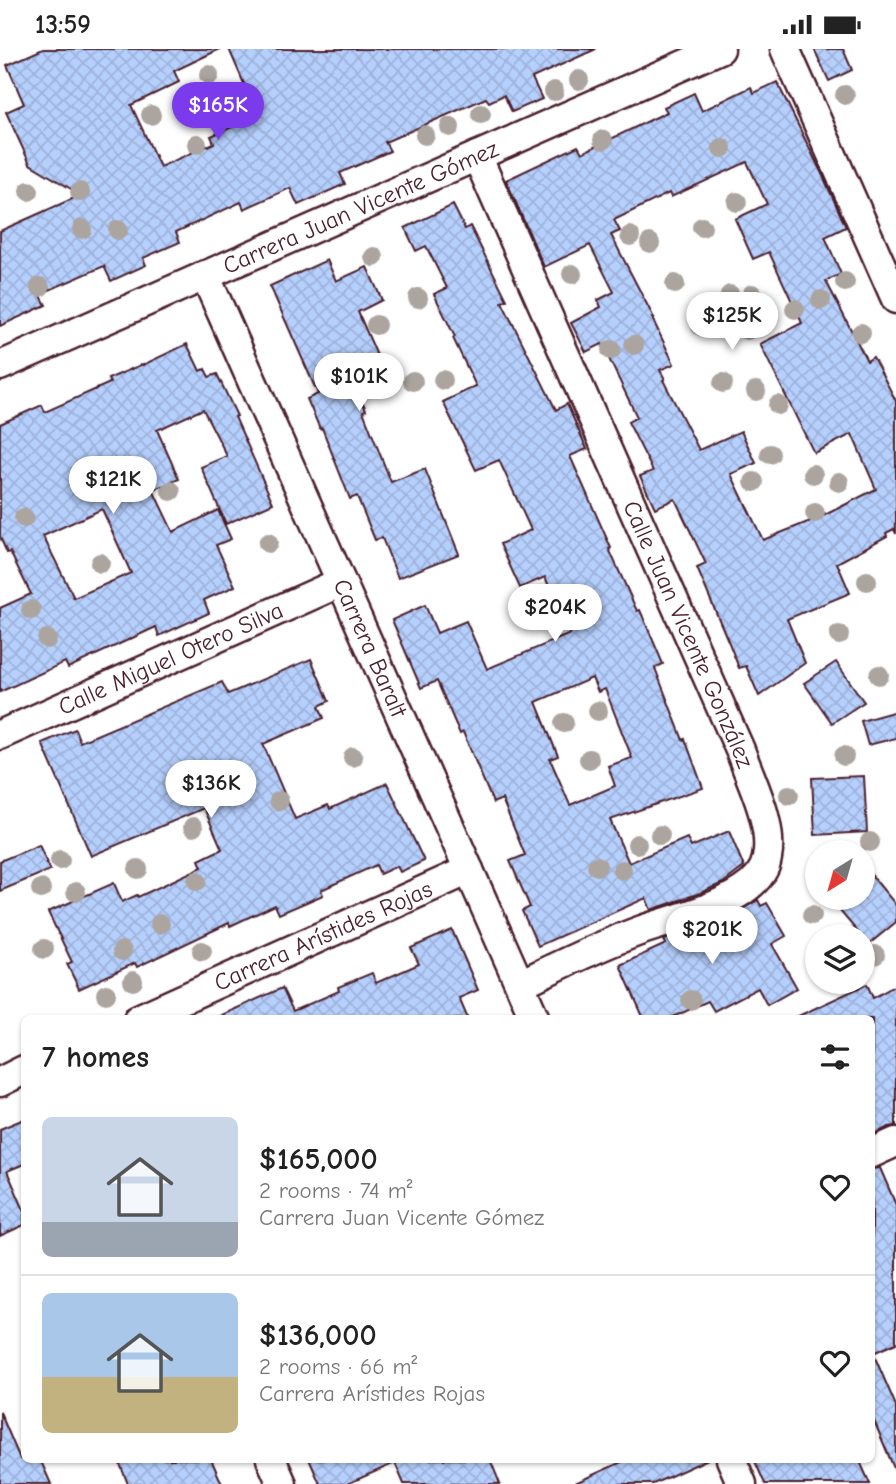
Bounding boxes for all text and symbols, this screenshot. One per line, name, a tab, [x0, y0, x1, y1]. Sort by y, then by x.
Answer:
text: 13:59	[35, 10, 91, 40]
pin: $165K	[169, 83, 267, 142]
text: $165K	[188, 91, 248, 118]
street label: Carrera Juan Vicente Gómez	[219, 134, 503, 280]
pin: $125K	[683, 293, 781, 352]
text: $125K	[702, 301, 762, 328]
pin: $101K	[310, 353, 408, 413]
text: $101K	[330, 362, 388, 389]
pin: $121K	[64, 456, 162, 516]
text: $121K	[85, 465, 141, 492]
street label: Calle Juan Vicente González	[617, 496, 760, 772]
street label: Carrera Baralt	[328, 575, 414, 722]
pin: $204K	[506, 585, 604, 644]
text: $204K	[524, 593, 586, 620]
street label: Calle Miguel Otero Silva	[54, 596, 287, 721]
pin: $136K	[162, 761, 260, 820]
text: $136K	[181, 769, 241, 796]
north arrow	[805, 840, 875, 910]
map controls	[805, 840, 875, 994]
street label: Carrera Arístides Rojas	[210, 874, 436, 997]
pin: $201K	[663, 907, 761, 966]
text: $201K	[682, 915, 742, 942]
button: layers	[805, 924, 875, 994]
icon: filters	[816, 1038, 854, 1076]
text: 7 homes	[42, 1040, 149, 1075]
text: $165,000	[259, 1142, 378, 1177]
icon: home	[98, 1145, 182, 1229]
icon: heart	[816, 1168, 854, 1206]
text: 2 rooms · 74 m²	[259, 1177, 412, 1204]
text: Carrera Juan Vicente Gómez	[259, 1204, 544, 1231]
text: $136,000	[259, 1318, 377, 1353]
icon: home	[98, 1321, 182, 1405]
icon: heart	[816, 1344, 854, 1382]
text: 2 rooms · 66 m²	[259, 1353, 417, 1380]
text: Carrera Arístides Rojas	[259, 1380, 485, 1407]

